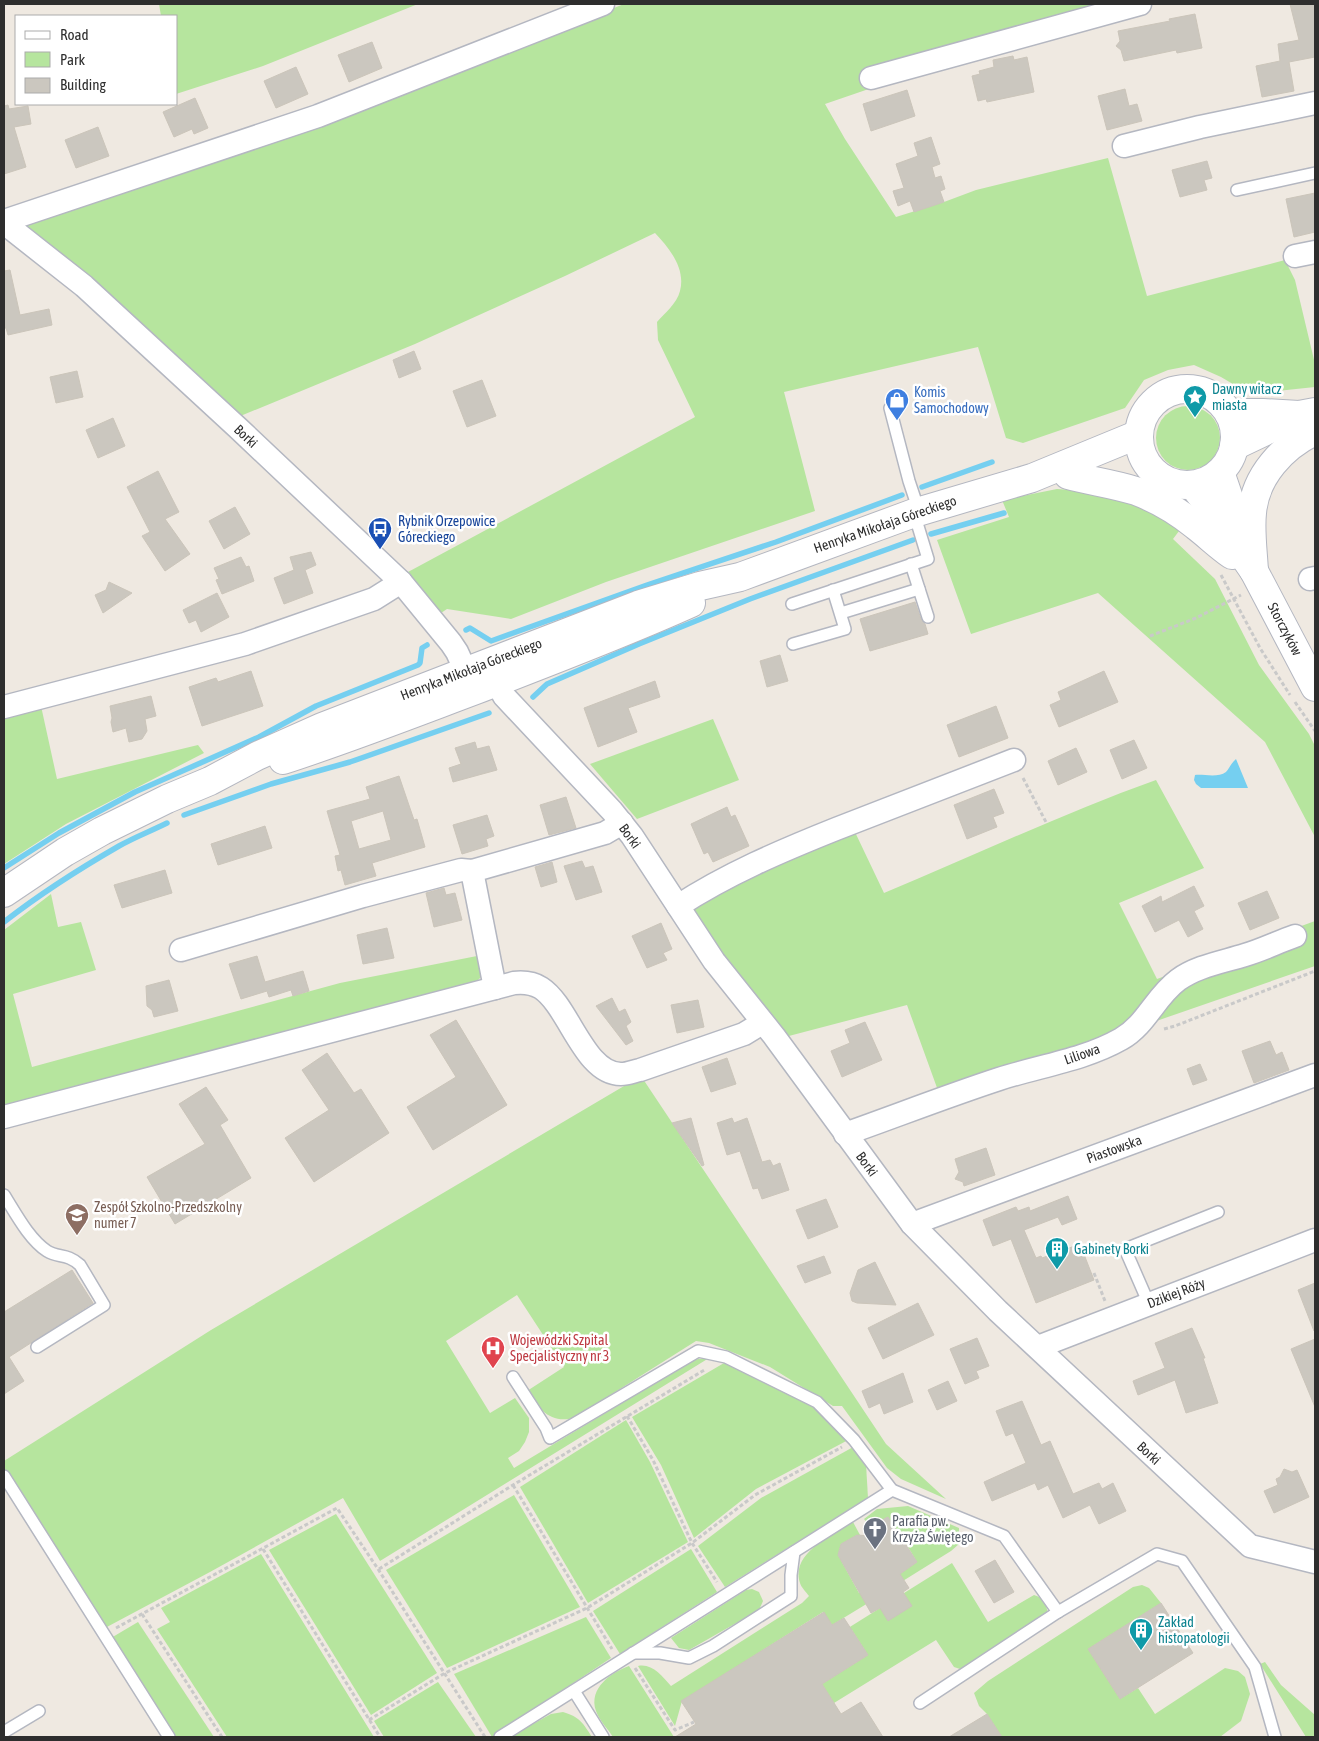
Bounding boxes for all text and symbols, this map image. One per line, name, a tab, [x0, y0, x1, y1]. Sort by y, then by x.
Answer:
legend	[15, 15, 178, 105]
text: Road	[60, 26, 89, 43]
text: Park	[60, 51, 85, 68]
text: Building	[60, 76, 106, 93]
place label: Dawny witacz miasta	[1212, 381, 1282, 413]
place label: Komis Samochodowy	[914, 384, 989, 416]
place icon: Dawny witacz miasta	[1182, 384, 1208, 418]
shop icon: Komis Samochodowy	[884, 387, 910, 421]
street label: Borki	[231, 421, 261, 451]
street label: Henryka Mikołaja Góreckiego	[812, 492, 958, 556]
place label: Rybnik Orzepowice Góreckiego	[398, 513, 495, 545]
bus stop icon: Rybnik Orzepowice Góreckiego	[367, 516, 393, 550]
street label: Storczyków	[1265, 600, 1306, 659]
street label: Henryka Mikołaja Góreckiego	[398, 635, 544, 703]
street label: Borki	[616, 821, 644, 851]
street label: Liliowa	[1062, 1040, 1102, 1068]
street label: Piastowska	[1084, 1132, 1144, 1166]
street label: Borki	[853, 1149, 881, 1179]
place label: Zespół Szkolno-Przedszkolny numer 7	[94, 1199, 242, 1231]
school or university icon: Zespół Szkolno-Przedszkolny numer 7	[64, 1202, 90, 1236]
building icon: Gabinety Borki	[1044, 1236, 1070, 1270]
place label: Gabinety Borki	[1074, 1241, 1149, 1257]
street label: Dzikiej Róży	[1145, 1275, 1207, 1311]
place label: Wojewódzki Szpital Specjalistyczny nr 3	[510, 1332, 609, 1364]
hospital icon: Wojewódzki Szpital Specjalistyczny nr 3	[480, 1335, 506, 1369]
street label: Borki	[1134, 1438, 1164, 1468]
place label: Parafia pw. Krzyża Świętego	[892, 1513, 974, 1545]
church icon: Parafia pw. Krzyża Świętego	[862, 1516, 888, 1550]
place label: Zakład histopatologii	[1158, 1614, 1230, 1646]
building icon: Zakład histopatologii	[1128, 1617, 1154, 1651]

